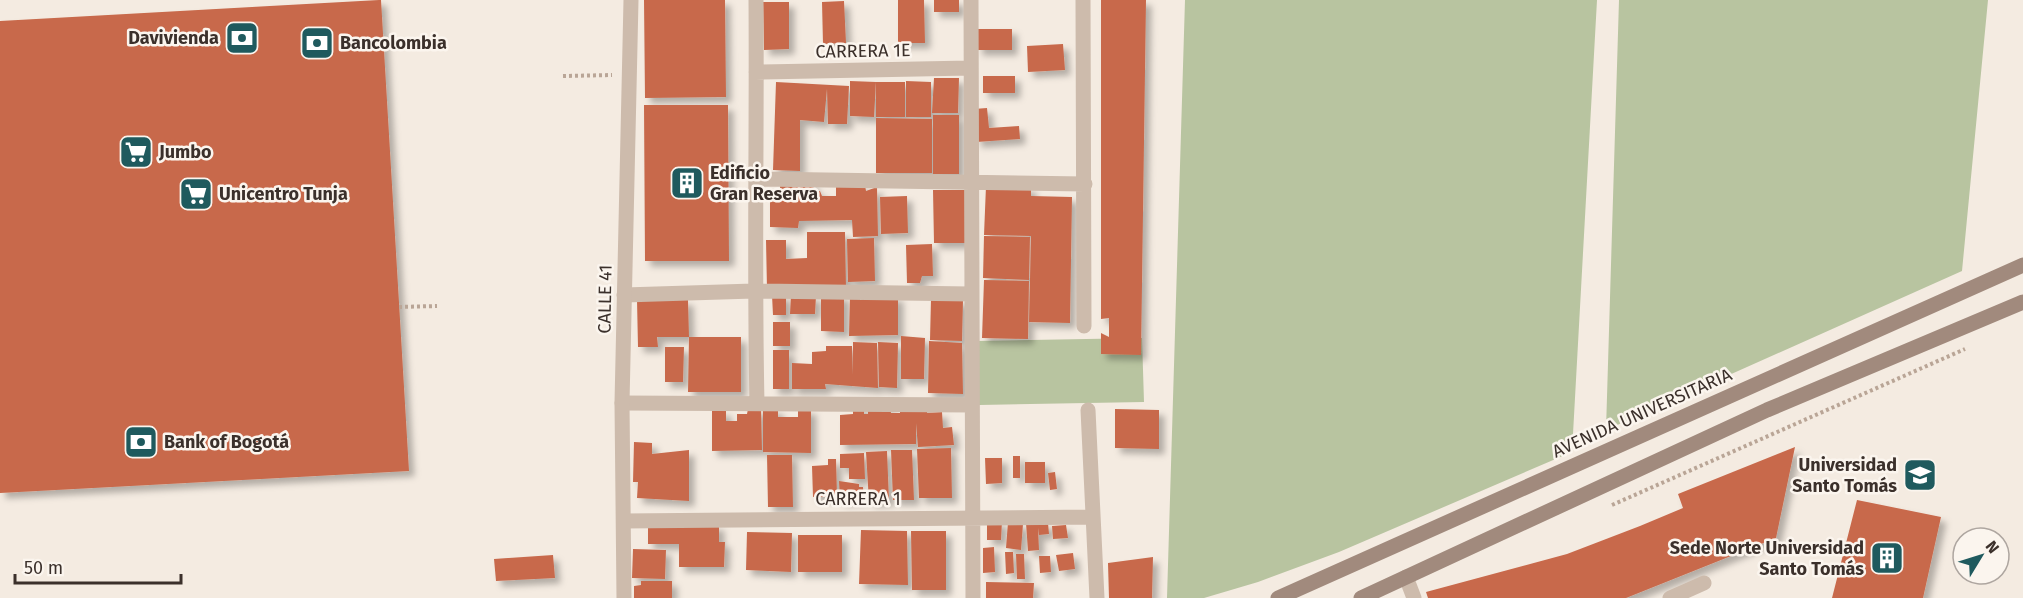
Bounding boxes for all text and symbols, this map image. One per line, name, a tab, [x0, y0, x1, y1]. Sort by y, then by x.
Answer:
bank icon: Davivienda	[224, 20, 260, 56]
bank icon: Bancolombia	[299, 25, 335, 61]
place label: Davivienda	[128, 27, 219, 49]
place label: Bancolombia	[340, 32, 447, 54]
street label: CARRERA 1E	[815, 39, 911, 63]
supermarket icon: Jumbo	[118, 134, 154, 170]
place label: Jumbo	[158, 141, 211, 163]
place label: Edificio Gran Reserva	[710, 162, 818, 205]
building icon: Edificio Gran Reserva	[669, 165, 705, 201]
supermarket icon: Unicentro Tunja	[178, 176, 214, 212]
place label: Unicentro Tunja	[219, 183, 348, 205]
street label: CALLE 41	[593, 264, 617, 334]
street label: AVENIDA UNIVERSITARIA	[1549, 363, 1736, 463]
bank icon: Bank of Bogotá	[123, 424, 159, 460]
place label: Bank of Bogotá	[164, 431, 289, 453]
place label: Universidad Santo Tomás	[1792, 454, 1897, 497]
school or university icon: Universidad Santo Tomás	[1902, 457, 1938, 493]
street label: CARRERA 1	[815, 488, 901, 510]
north arrow	[1951, 526, 2011, 586]
place label: Sede Norte Universidad Santo Tomás	[1670, 537, 1864, 580]
text: N	[1982, 537, 2003, 557]
building icon: Sede Norte Universidad Santo Tomás	[1869, 540, 1905, 576]
scale bar	[15, 547, 182, 585]
text: 50 m	[24, 557, 63, 579]

